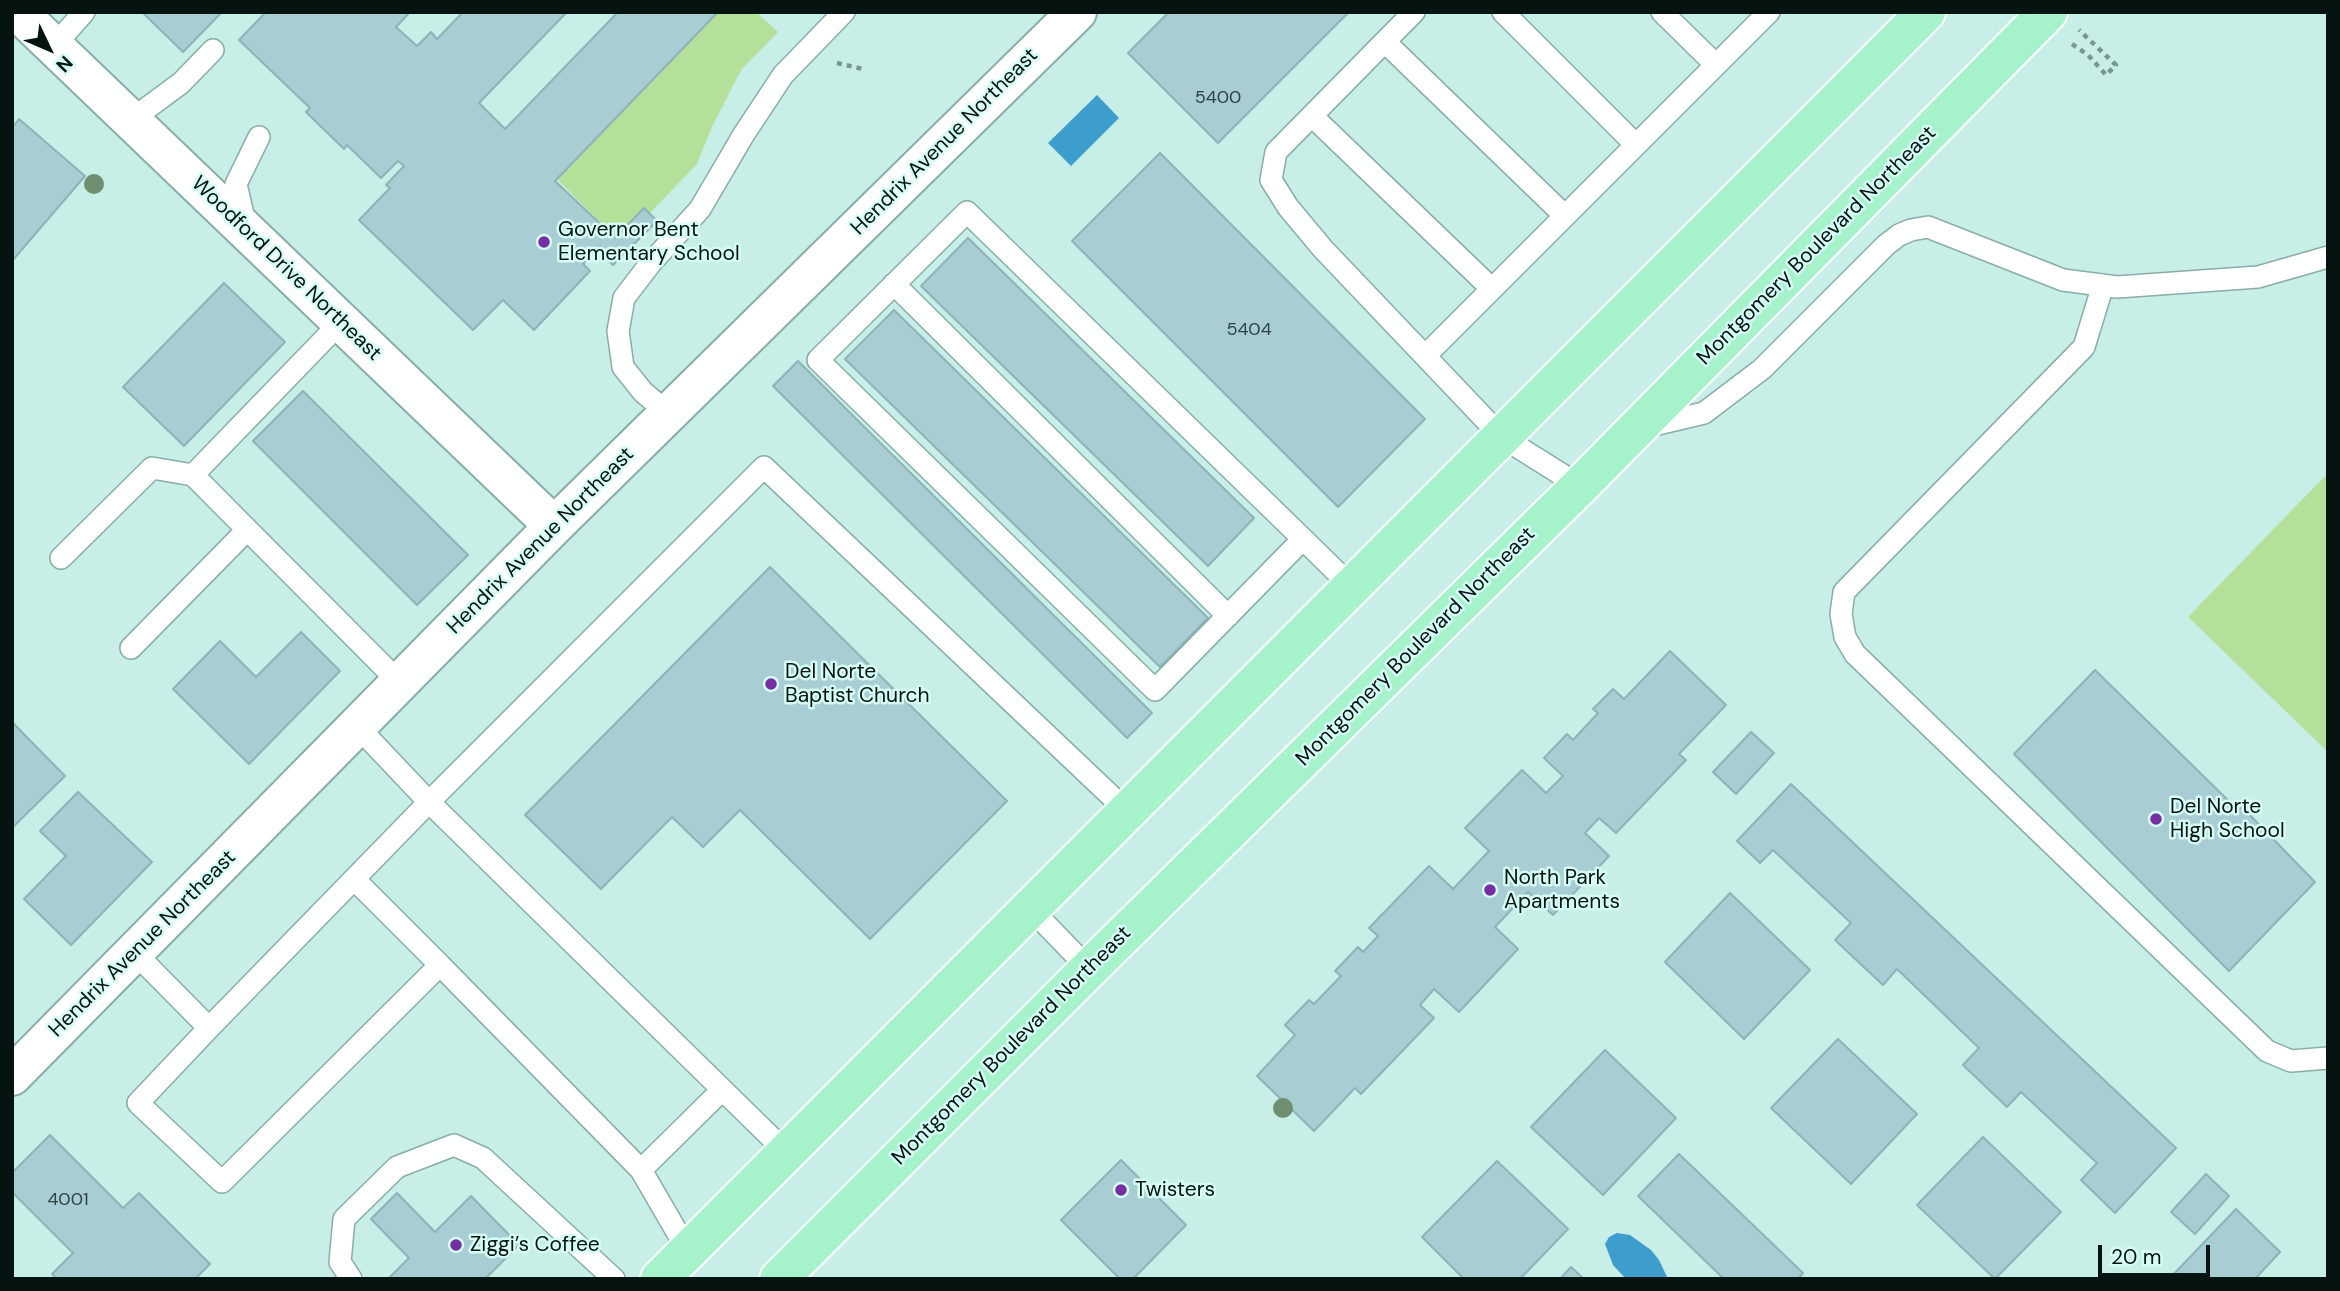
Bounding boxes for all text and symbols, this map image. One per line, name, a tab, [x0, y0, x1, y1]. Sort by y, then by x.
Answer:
north arrow	[14, 14, 84, 84]
street label: Hendrix Avenue Northeast	[846, 43, 1044, 241]
text: N	[51, 50, 78, 78]
house number: 5400	[1195, 87, 1241, 109]
street label: Montgomery Boulevard Northeast	[1692, 121, 1942, 371]
street label: Woodford Drive Northeast	[186, 171, 386, 367]
place label: Governor Bent Elementary School	[558, 217, 740, 267]
marker: Governor Bent Elementary School	[536, 234, 552, 250]
house number: 5404	[1226, 319, 1272, 341]
street label: Hendrix Avenue Northeast	[442, 442, 640, 640]
street label: Montgomery Boulevard Northeast	[1291, 522, 1541, 772]
place label: Del Norte Baptist Church	[785, 659, 930, 709]
marker: Del Norte Baptist Church	[763, 676, 779, 692]
place label: Del Norte High School	[2170, 794, 2285, 844]
marker: Del Norte High School	[2148, 811, 2164, 827]
street label: Hendrix Avenue Northeast	[44, 845, 242, 1043]
place label: North Park Apartments	[1504, 865, 1620, 915]
marker: North Park Apartments	[1482, 882, 1498, 898]
street label: Montgomery Boulevard Northeast	[887, 921, 1137, 1171]
place label: Twisters	[1135, 1177, 1215, 1203]
marker: Twisters	[1113, 1182, 1129, 1198]
house number: 4001	[47, 1189, 89, 1211]
place label: Ziggi’s Coffee	[470, 1232, 600, 1258]
scale bar	[2102, 1232, 2214, 1276]
marker: Ziggi’s Coffee	[448, 1237, 464, 1253]
text: 20 m	[2111, 1243, 2162, 1271]

